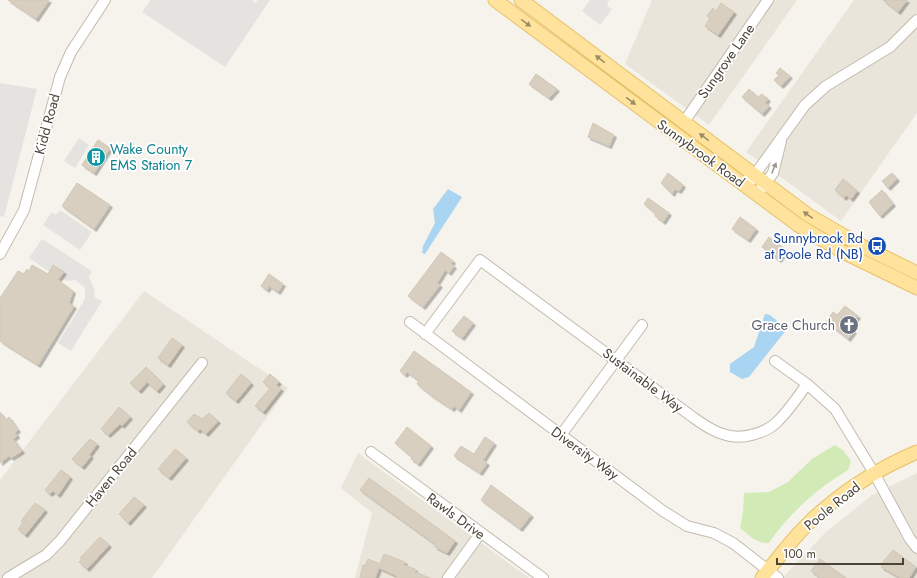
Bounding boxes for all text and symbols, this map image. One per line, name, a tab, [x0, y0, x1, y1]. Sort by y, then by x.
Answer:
one-way arrow	[521, 19, 532, 28]
street label: Sungrove Lane	[693, 19, 759, 103]
one-way arrow	[595, 55, 606, 63]
street label: Kidd Road	[29, 92, 65, 156]
one-way arrow	[625, 97, 636, 105]
street label: Sunnybrook Road	[653, 114, 749, 192]
one-way arrow	[699, 133, 710, 141]
place label: Wake County EMS Station 7	[110, 139, 193, 175]
building icon: Wake County EMS Station 7	[85, 146, 107, 168]
one-way arrow	[771, 162, 778, 174]
one-way arrow	[803, 211, 814, 219]
place label: Sunnybrook Rd at Poole Rd (NB)	[764, 228, 863, 264]
bus stop icon: Sunnybrook Rd at Poole Rd (NB)	[866, 235, 888, 257]
church icon: Grace Church	[838, 314, 860, 336]
place label: Grace Church	[752, 315, 835, 335]
street label: Sustainable Way	[598, 343, 688, 417]
street label: Diversity Way	[547, 422, 624, 485]
street label: Haven Road	[81, 443, 141, 511]
street label: Poole Road	[800, 477, 864, 535]
street label: Rawls Drive	[423, 488, 489, 544]
scale bar	[777, 540, 903, 566]
text: 100 m	[783, 545, 816, 563]

